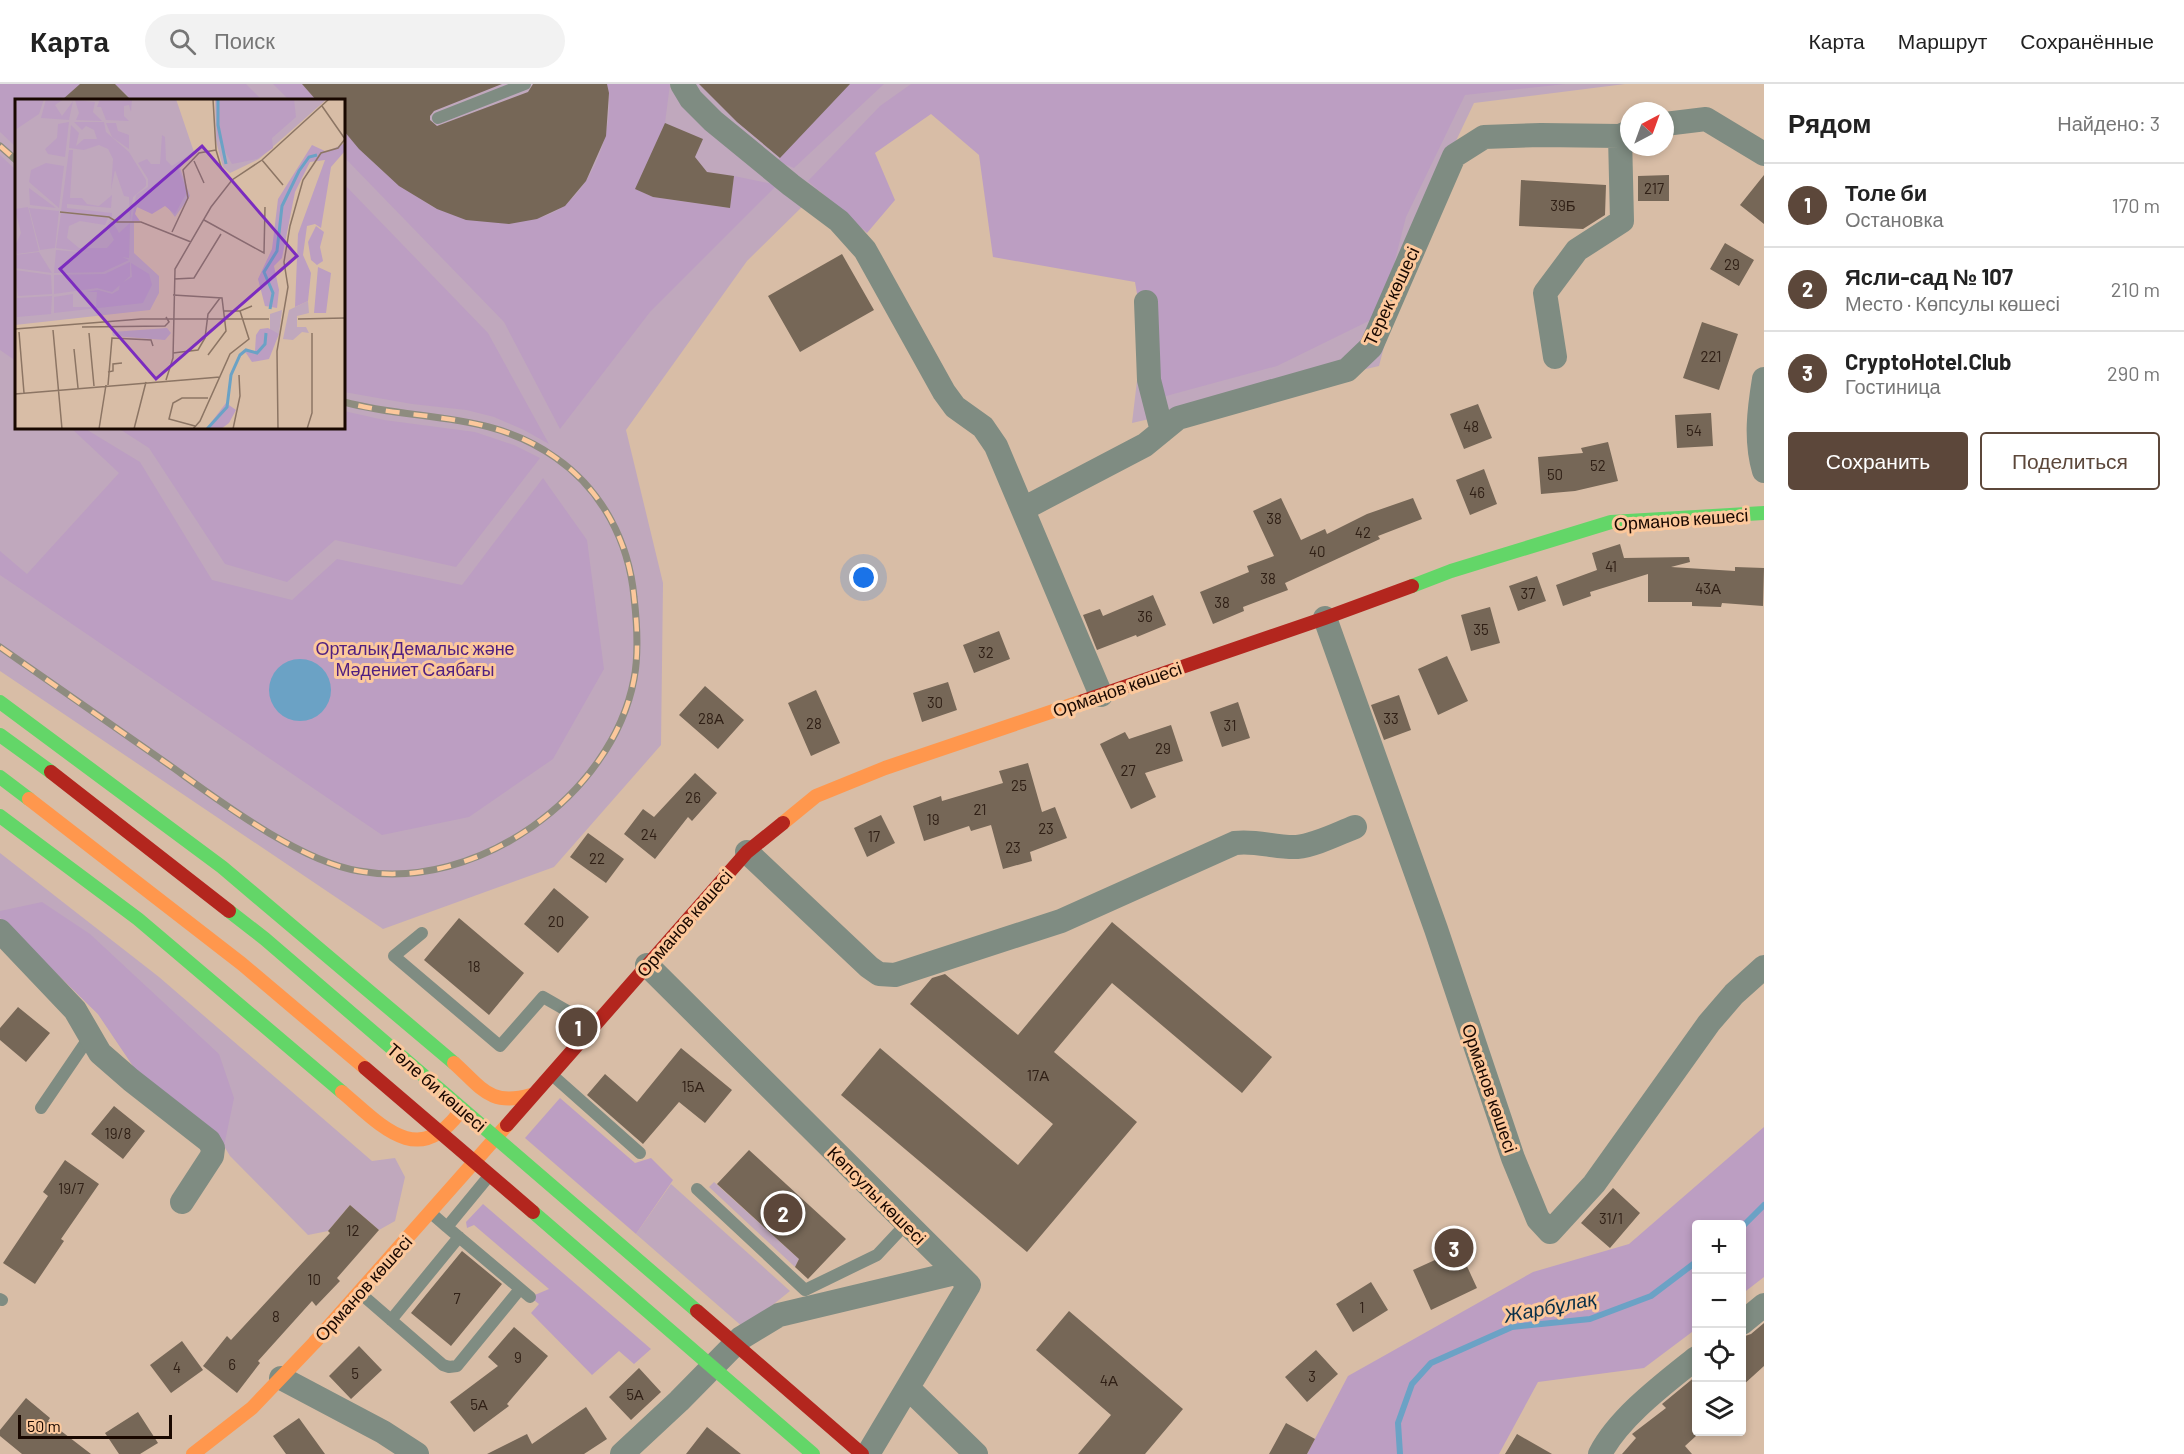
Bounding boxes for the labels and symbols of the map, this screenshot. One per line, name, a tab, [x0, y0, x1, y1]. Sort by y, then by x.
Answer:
inset map	[15, 99, 345, 429]
north arrow	[1620, 102, 1674, 156]
house number: 217	[1644, 179, 1664, 197]
house number: 39Б	[1550, 196, 1576, 214]
street label: Терек көшесі	[1358, 243, 1424, 349]
house number: 29	[1724, 255, 1740, 273]
house number: 221	[1700, 347, 1722, 365]
house number: 48	[1463, 417, 1479, 435]
house number: 54	[1686, 421, 1702, 439]
house number: 52	[1590, 456, 1606, 474]
house number: 50	[1547, 465, 1563, 483]
house number: 46	[1469, 483, 1485, 501]
street label: Орманов көшесі	[1613, 503, 1749, 535]
house number: 38	[1266, 509, 1282, 527]
house number: 42	[1355, 523, 1371, 541]
house number: 40	[1309, 542, 1325, 560]
house number: 41	[1605, 557, 1617, 575]
your location	[849, 563, 878, 592]
house number: 38	[1260, 569, 1276, 587]
house number: 43А	[1695, 579, 1721, 597]
house number: 37	[1521, 584, 1535, 602]
house number: 38	[1214, 593, 1230, 611]
house number: 36	[1137, 607, 1153, 625]
house number: 35	[1473, 620, 1489, 638]
park label: Орталық Демалыс және Мәдениет Саябағы	[315, 637, 515, 680]
house number: 32	[978, 643, 994, 661]
street label: Орманов көшесі	[1050, 657, 1184, 721]
house number: 30	[927, 693, 943, 711]
house number: 28А	[698, 709, 724, 727]
house number: 33	[1383, 709, 1399, 727]
house number: 28	[806, 714, 822, 732]
house number: 31	[1224, 716, 1236, 734]
house number: 29	[1155, 739, 1171, 757]
house number: 27	[1120, 761, 1136, 779]
house number: 25	[1011, 776, 1027, 794]
house number: 26	[685, 788, 701, 806]
house number: 21	[973, 800, 987, 818]
house number: 19	[926, 810, 940, 828]
house number: 23	[1038, 819, 1054, 837]
house number: 24	[641, 825, 657, 843]
house number: 17	[868, 827, 880, 845]
house number: 23	[1005, 838, 1021, 856]
house number: 22	[589, 849, 605, 867]
street label: Орманов көшесі	[631, 865, 737, 981]
house number: 20	[548, 912, 564, 930]
house number: 18	[467, 957, 481, 975]
pin: 1	[558, 1004, 598, 1050]
street label: Орманов көшесі	[1458, 1021, 1522, 1155]
street label: Төле би көшесі	[383, 1038, 491, 1136]
house number: 17А	[1027, 1066, 1049, 1084]
house number: 15А	[682, 1077, 704, 1095]
house number: 19/8	[105, 1124, 131, 1142]
street label: Көпсулы көшесі	[823, 1141, 931, 1249]
house number: 19/7	[58, 1179, 84, 1197]
pin: 2	[764, 1190, 802, 1236]
house number: 31/1	[1599, 1209, 1623, 1227]
house number: 12	[346, 1221, 360, 1239]
pin: 3	[1434, 1226, 1474, 1270]
street label: Орманов көшесі	[310, 1231, 416, 1345]
house number: 10	[307, 1270, 321, 1288]
water label: Жарбұлақ	[1501, 1285, 1600, 1327]
house number: 7	[453, 1289, 461, 1307]
house number: 1	[1359, 1298, 1365, 1316]
house number: 8	[272, 1307, 280, 1325]
house number: 9	[514, 1348, 522, 1366]
house number: 6	[228, 1355, 236, 1373]
house number: 4	[173, 1358, 181, 1376]
house number: 5	[351, 1364, 359, 1382]
house number: 3	[1308, 1367, 1316, 1385]
house number: 4А	[1100, 1371, 1118, 1389]
house number: 5А	[626, 1385, 644, 1403]
house number: 5А	[470, 1395, 488, 1413]
scale bar	[18, 1412, 172, 1440]

